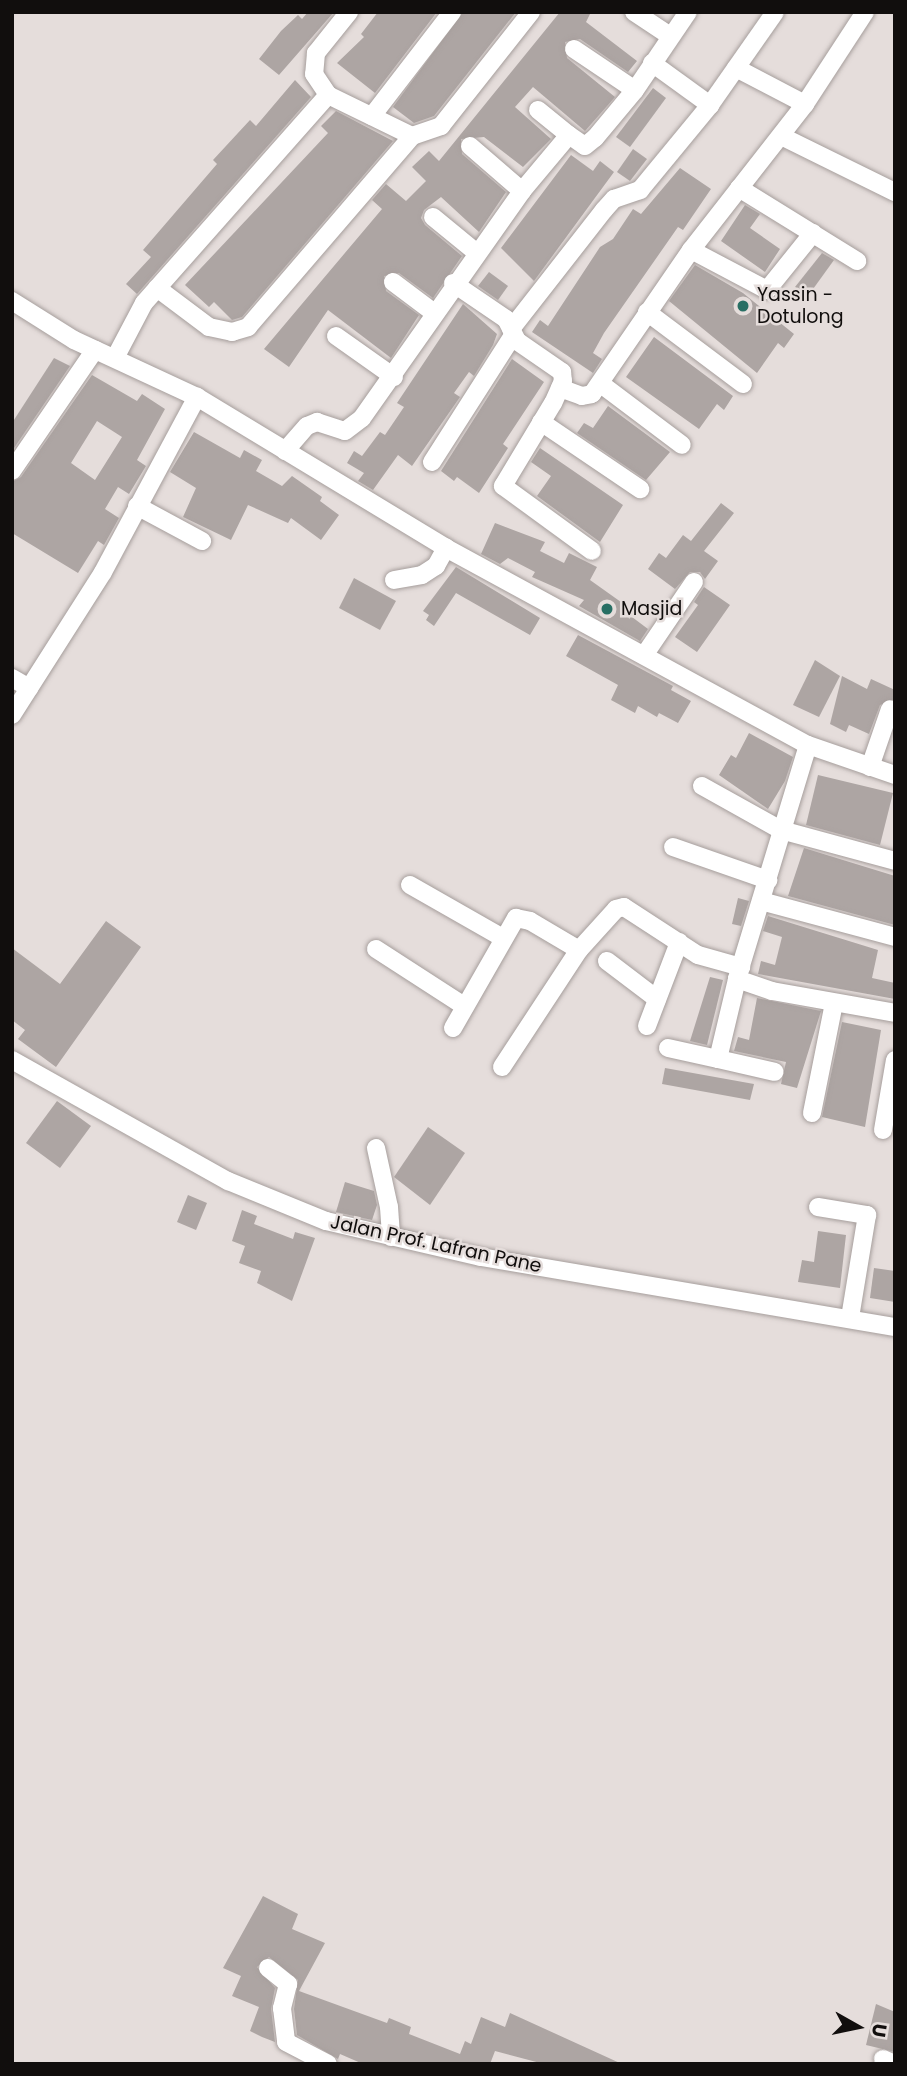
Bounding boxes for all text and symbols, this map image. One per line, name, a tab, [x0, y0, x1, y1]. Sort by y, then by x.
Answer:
place label: Yassin - Dotulong	[757, 284, 844, 328]
marker: Yassin - Dotulong	[735, 298, 751, 314]
place label: Masjid	[621, 598, 682, 620]
marker: Masjid	[599, 601, 615, 617]
street label: Jalan Prof. Lafran Pane	[328, 1210, 544, 1278]
north arrow	[823, 1992, 893, 2062]
text: U	[865, 2022, 894, 2039]

